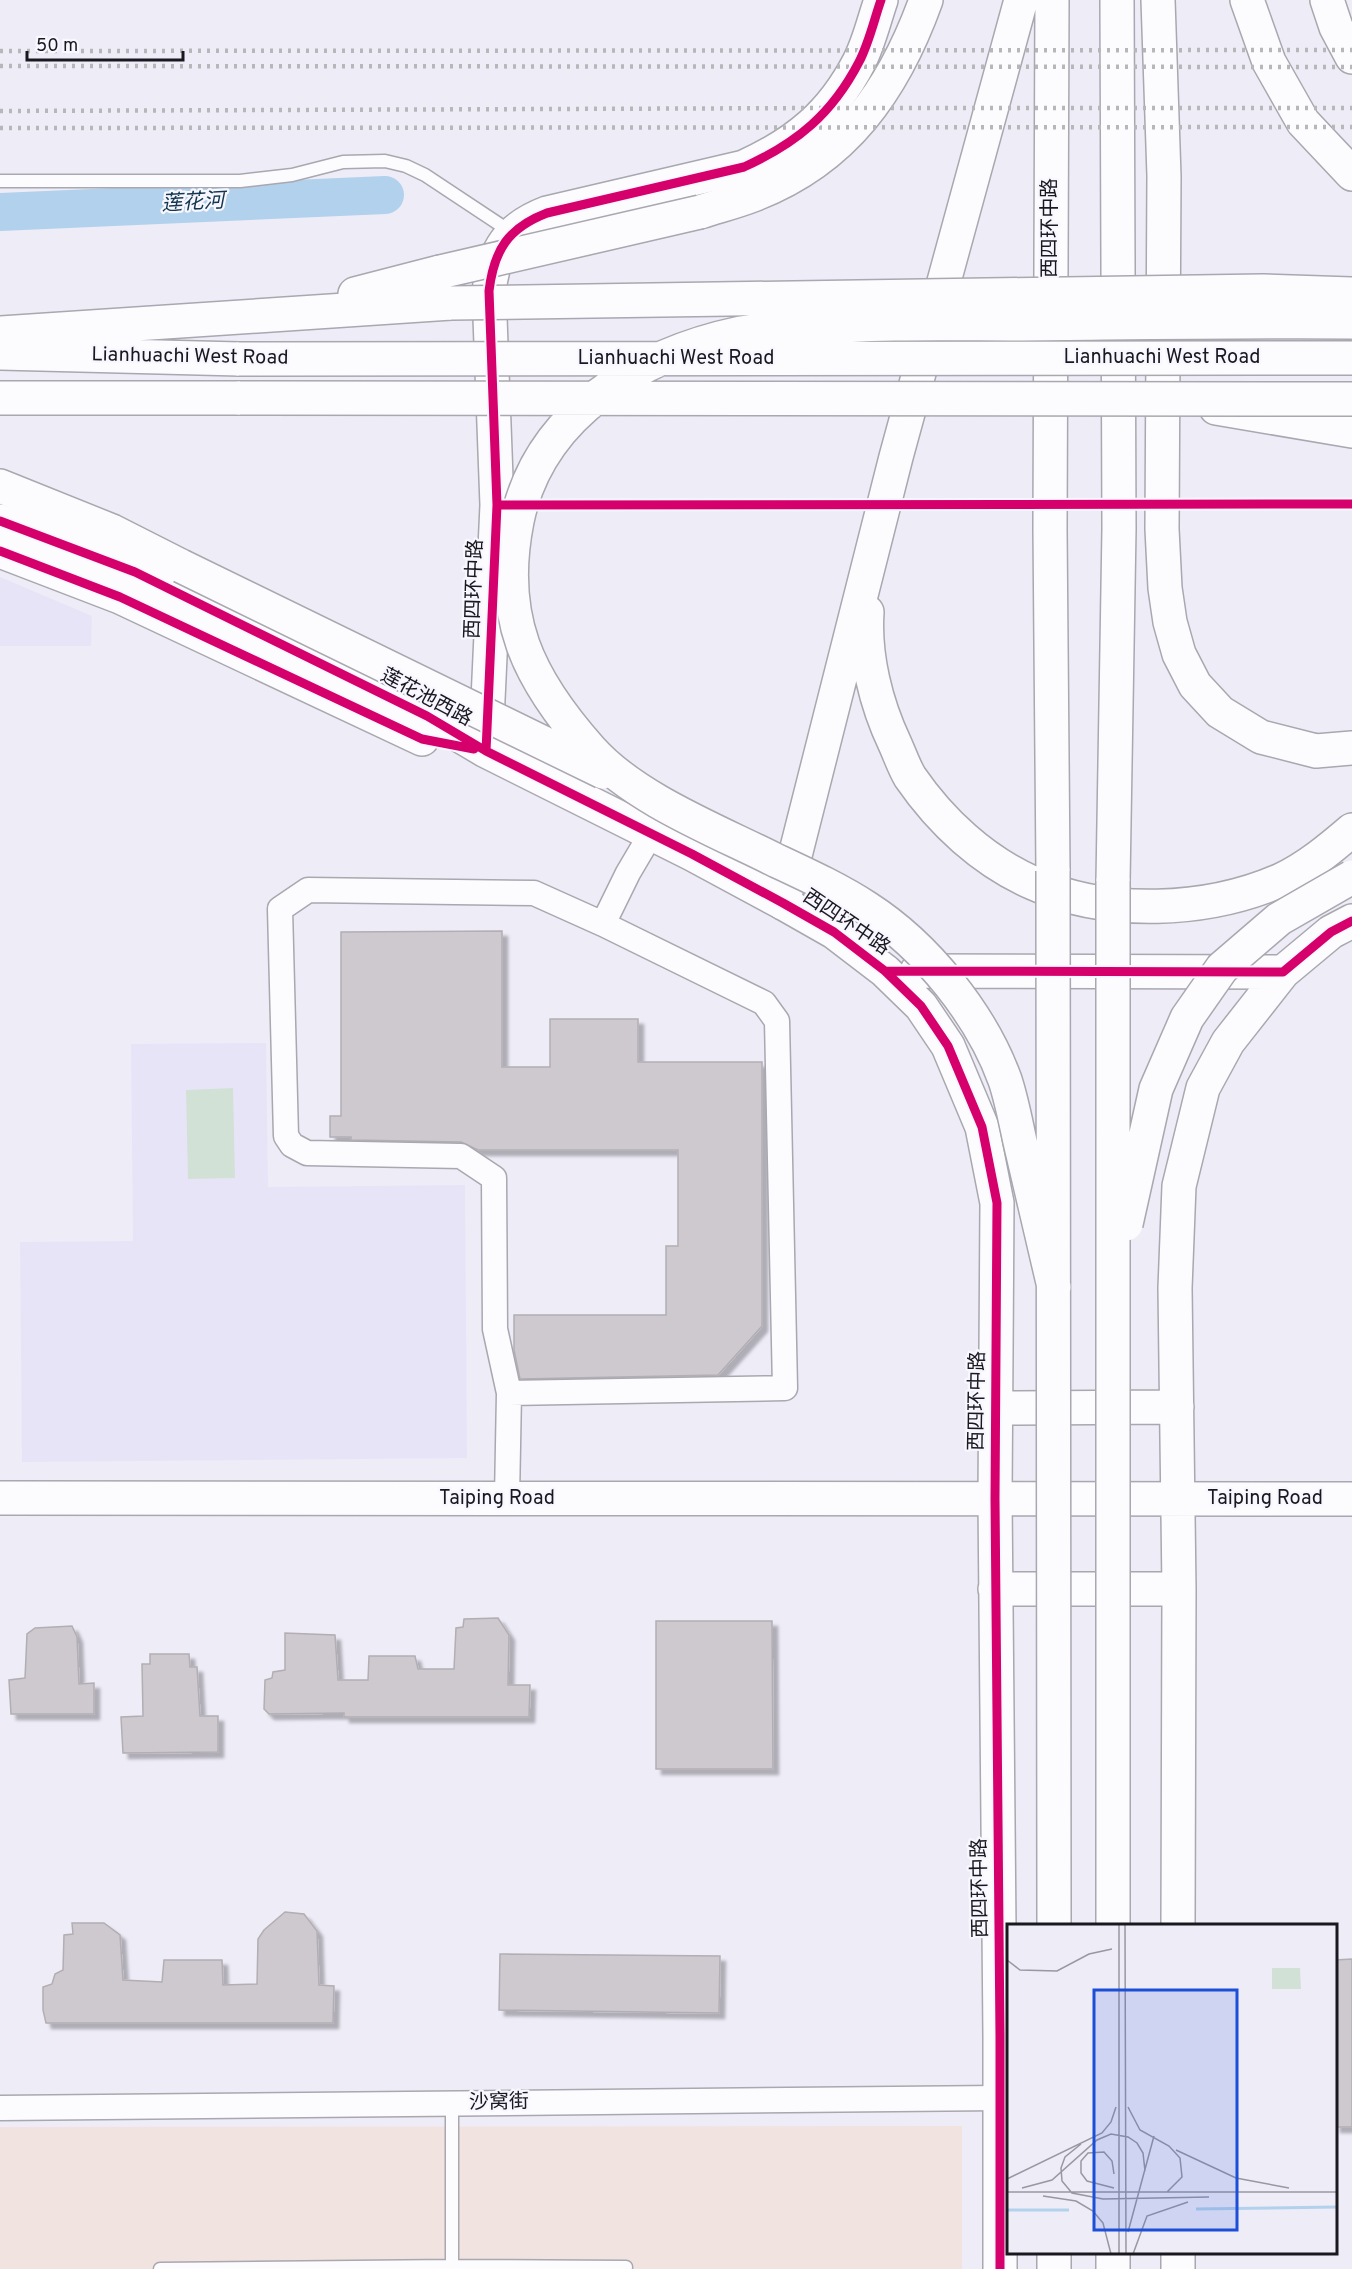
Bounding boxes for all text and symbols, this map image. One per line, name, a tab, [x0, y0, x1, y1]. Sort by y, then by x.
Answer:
scale bar	[27, 24, 183, 62]
text: 50 m	[36, 35, 78, 58]
street label: 西四环中路	[1038, 178, 1064, 278]
water label: 莲花河	[161, 188, 229, 218]
street label: Lianhuachi West Road	[91, 342, 289, 372]
street label: Lianhuachi West Road	[1063, 345, 1261, 371]
street label: Lianhuachi West Road	[577, 346, 775, 372]
street label: 西四环中路	[460, 539, 490, 639]
street label: 莲花池西路	[376, 663, 476, 733]
street label: 西四环中路	[797, 884, 895, 962]
street label: 西四环中路	[964, 1351, 992, 1451]
street label: Taiping Road	[439, 1486, 555, 1512]
street label: Taiping Road	[1207, 1486, 1323, 1512]
street label: 西四环中路	[967, 1838, 995, 1938]
inset map	[1007, 1924, 1337, 2254]
street label: 沙窝街	[469, 2089, 529, 2117]

